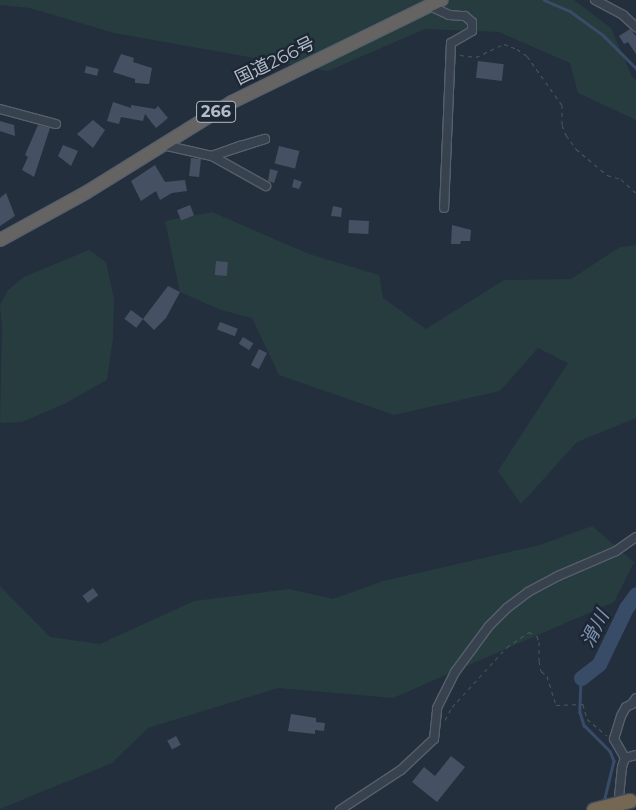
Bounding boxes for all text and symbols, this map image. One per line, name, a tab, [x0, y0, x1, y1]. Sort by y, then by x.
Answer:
street label: 国道266号	[232, 32, 318, 90]
road number: 266	[196, 98, 236, 125]
water label: 滑川	[576, 607, 614, 651]

